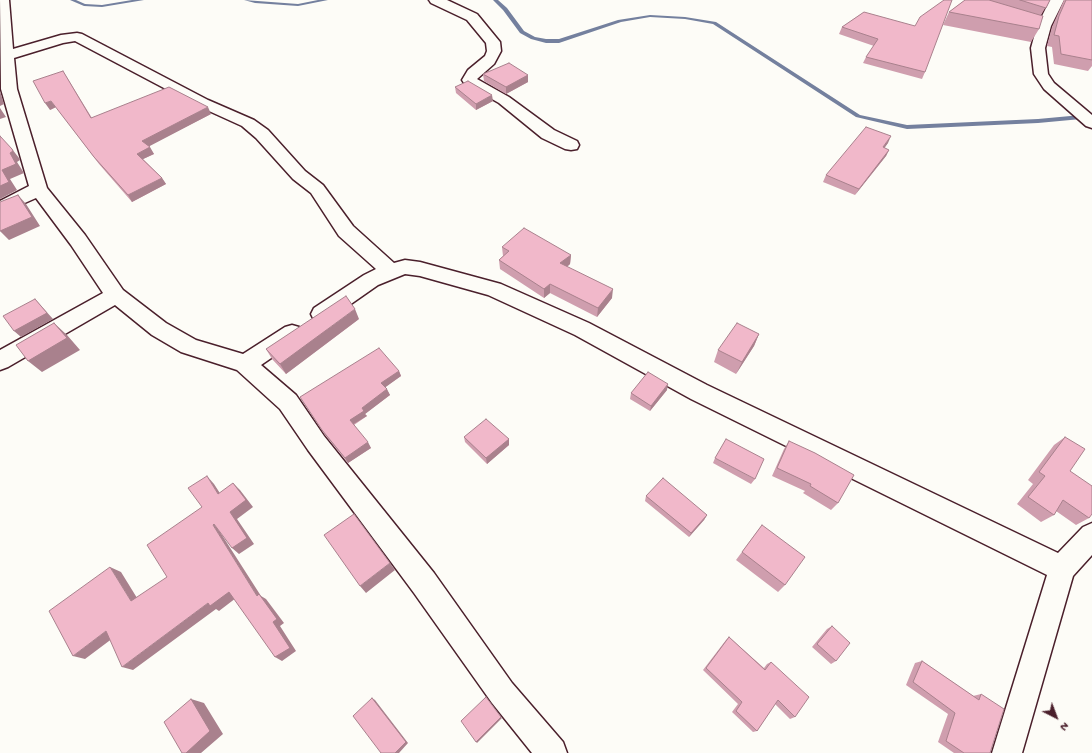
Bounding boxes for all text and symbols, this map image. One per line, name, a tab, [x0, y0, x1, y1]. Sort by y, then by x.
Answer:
north arrow	[1036, 697, 1076, 737]
text: N	[1057, 719, 1071, 733]

